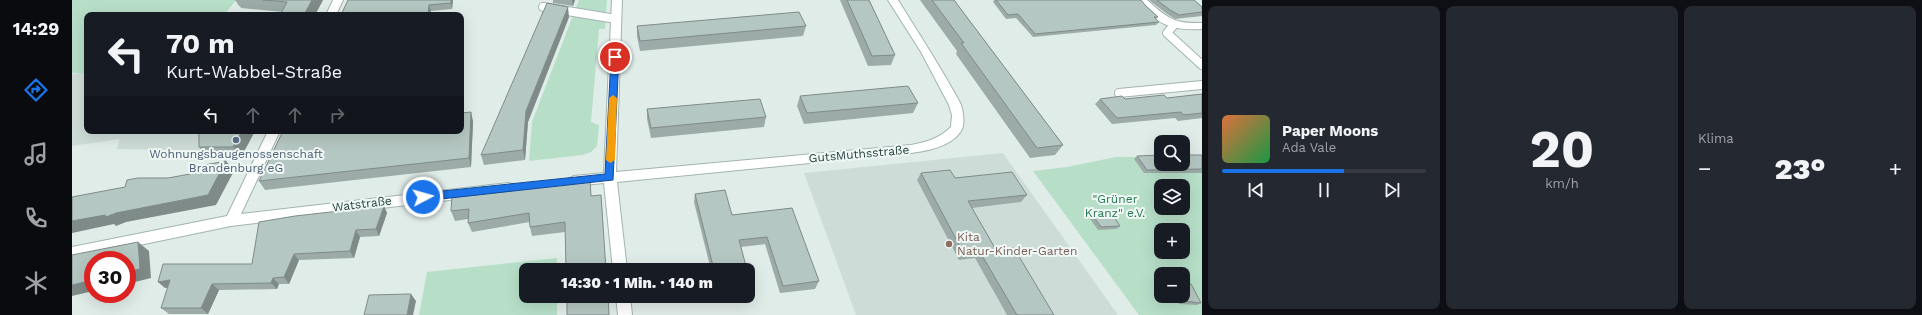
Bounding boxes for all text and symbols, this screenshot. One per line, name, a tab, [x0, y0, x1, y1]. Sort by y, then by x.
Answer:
text: 14:29	[13, 18, 59, 39]
text: 70 m	[166, 27, 235, 60]
icon: left	[100, 28, 152, 80]
pin	[598, 40, 632, 74]
icon: arrive	[604, 46, 626, 68]
text: Kurt-Wabbel-Straße	[166, 61, 342, 82]
icon: directions	[22, 76, 50, 104]
icon: left	[200, 104, 222, 126]
icon: ahead	[242, 104, 264, 126]
icon: ahead	[284, 104, 306, 126]
icon: right	[326, 104, 348, 126]
text: 20	[1530, 119, 1594, 180]
text: Paper Moons	[1282, 122, 1378, 140]
text: Klima	[1698, 131, 1734, 146]
marker: Wohnungsbaugenossenschaft Brandenburg eG	[231, 135, 241, 145]
map controls	[1154, 135, 1190, 303]
button: search	[1154, 135, 1190, 171]
icon: music	[22, 140, 50, 168]
text: Ada Vale	[1282, 140, 1336, 155]
street label: GutsMuthsstraße	[808, 143, 910, 165]
place label: Wohnungsbaugenossenschaft Brandenburg eG	[149, 147, 323, 175]
text: 23°	[1774, 151, 1826, 186]
text: −	[1698, 156, 1711, 181]
text: +	[1889, 156, 1902, 181]
position arrow	[402, 176, 444, 218]
text: km/h	[1545, 176, 1579, 191]
button: layers	[1154, 179, 1190, 215]
icon: previous	[1245, 179, 1267, 201]
icon: pause	[1313, 179, 1335, 201]
icon: next	[1381, 179, 1403, 201]
park label: "Grüner Kranz" e.V.	[1085, 192, 1145, 220]
street label: Watstraße	[331, 193, 393, 215]
icon: phone	[22, 204, 50, 232]
button: +	[1154, 223, 1190, 259]
place label: Kita Natur-Kinder-Garten	[957, 230, 1077, 258]
marker: Kita Natur-Kinder-Garten	[944, 239, 954, 249]
speed limit sign: 30	[84, 251, 136, 303]
button: −	[1154, 267, 1190, 303]
icon: climate	[22, 269, 50, 297]
text: 14:30 · 1 Min. · 140 m	[561, 274, 713, 292]

